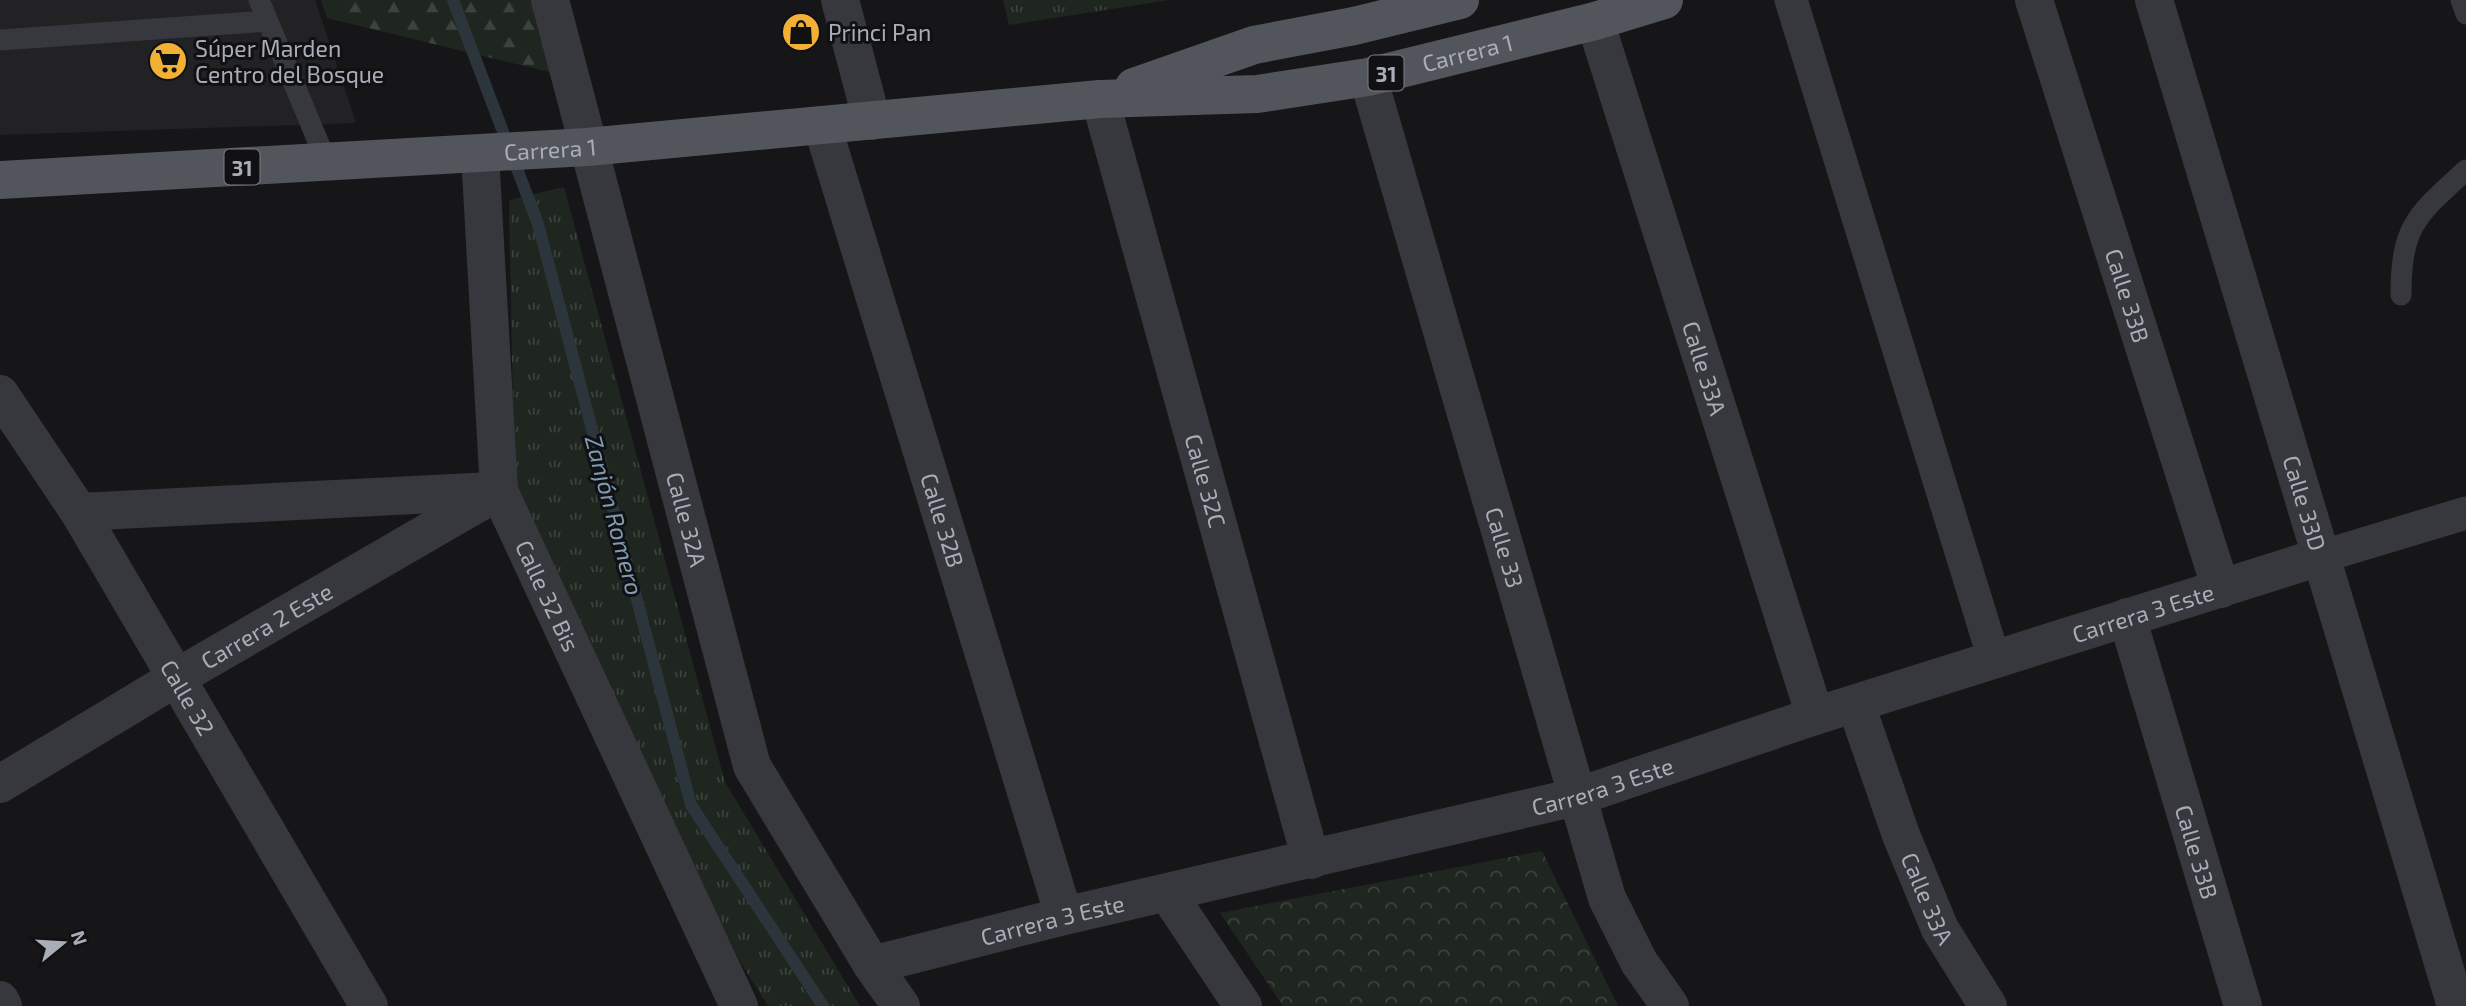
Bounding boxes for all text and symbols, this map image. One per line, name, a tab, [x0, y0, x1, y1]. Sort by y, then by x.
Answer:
shop icon: Princi Pan	[780, 11, 822, 53]
place label: Princi Pan	[828, 18, 931, 46]
street label: Carrera 1	[1419, 28, 1516, 77]
place label: Súper Marden Centro del Bosque	[195, 34, 384, 88]
supermarket icon: Súper Marden Centro del Bosque	[147, 40, 189, 82]
road number: 31	[1368, 56, 1404, 90]
street label: Carrera 1	[503, 132, 598, 166]
road number: 31	[224, 150, 260, 184]
street label: Calle 33B	[2100, 245, 2156, 346]
street label: Calle 33A	[1677, 318, 1733, 419]
street label: Calle 32C	[1180, 431, 1232, 531]
water label: Zanjón Romero	[580, 432, 650, 598]
street label: Calle 33D	[2277, 452, 2332, 554]
street label: Calle 32A	[661, 469, 713, 570]
street label: Calle 32B	[915, 469, 970, 570]
street label: Calle 33	[1480, 504, 1530, 591]
street label: Calle 32 Bis	[510, 536, 586, 656]
street label: Carrera 2 Este	[196, 577, 337, 675]
street label: Carrera 3 Este	[2069, 577, 2217, 648]
street label: Calle 32	[155, 655, 221, 740]
street label: Carrera 3 Este	[1529, 751, 1677, 821]
street label: Calle 33B	[2170, 801, 2224, 902]
street label: Calle 33A	[1896, 848, 1960, 950]
street label: Carrera 3 Este	[978, 888, 1127, 951]
north arrow	[28, 908, 98, 978]
text: N	[67, 928, 93, 948]

